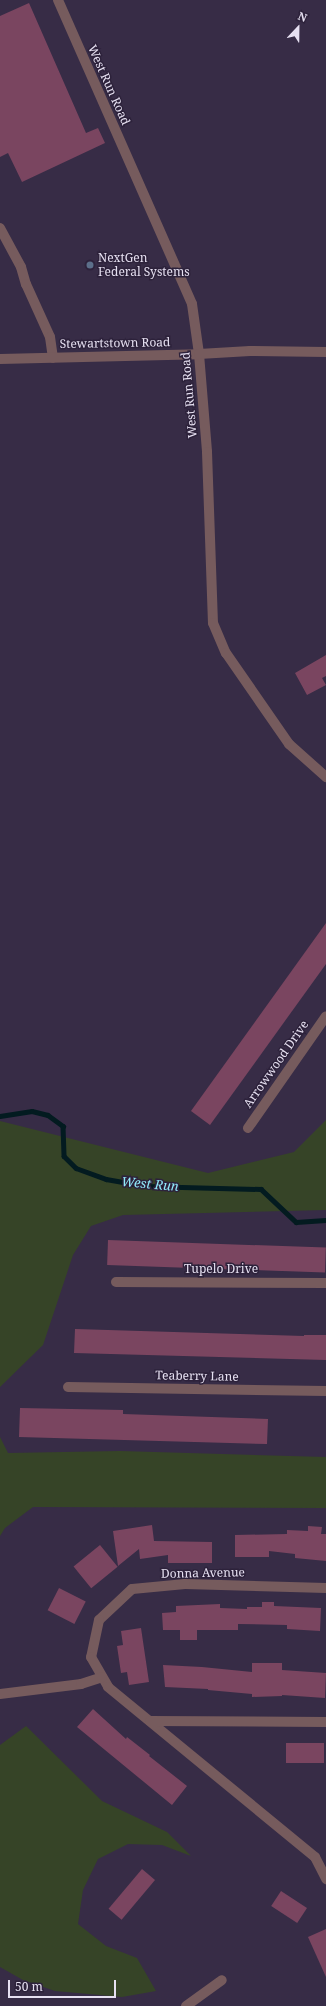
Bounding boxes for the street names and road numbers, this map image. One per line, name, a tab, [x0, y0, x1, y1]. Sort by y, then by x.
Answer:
street label: West Run Road	[85, 43, 133, 127]
street label: Stewartstown Road	[59, 335, 171, 351]
street label: West Run Road	[178, 351, 200, 439]
street label: Arrowwood Drive	[240, 1018, 312, 1110]
street label: Tupelo Drive	[184, 1262, 258, 1276]
street label: Teaberry Lane	[155, 1368, 239, 1384]
street label: Donna Avenue	[161, 1565, 245, 1581]

